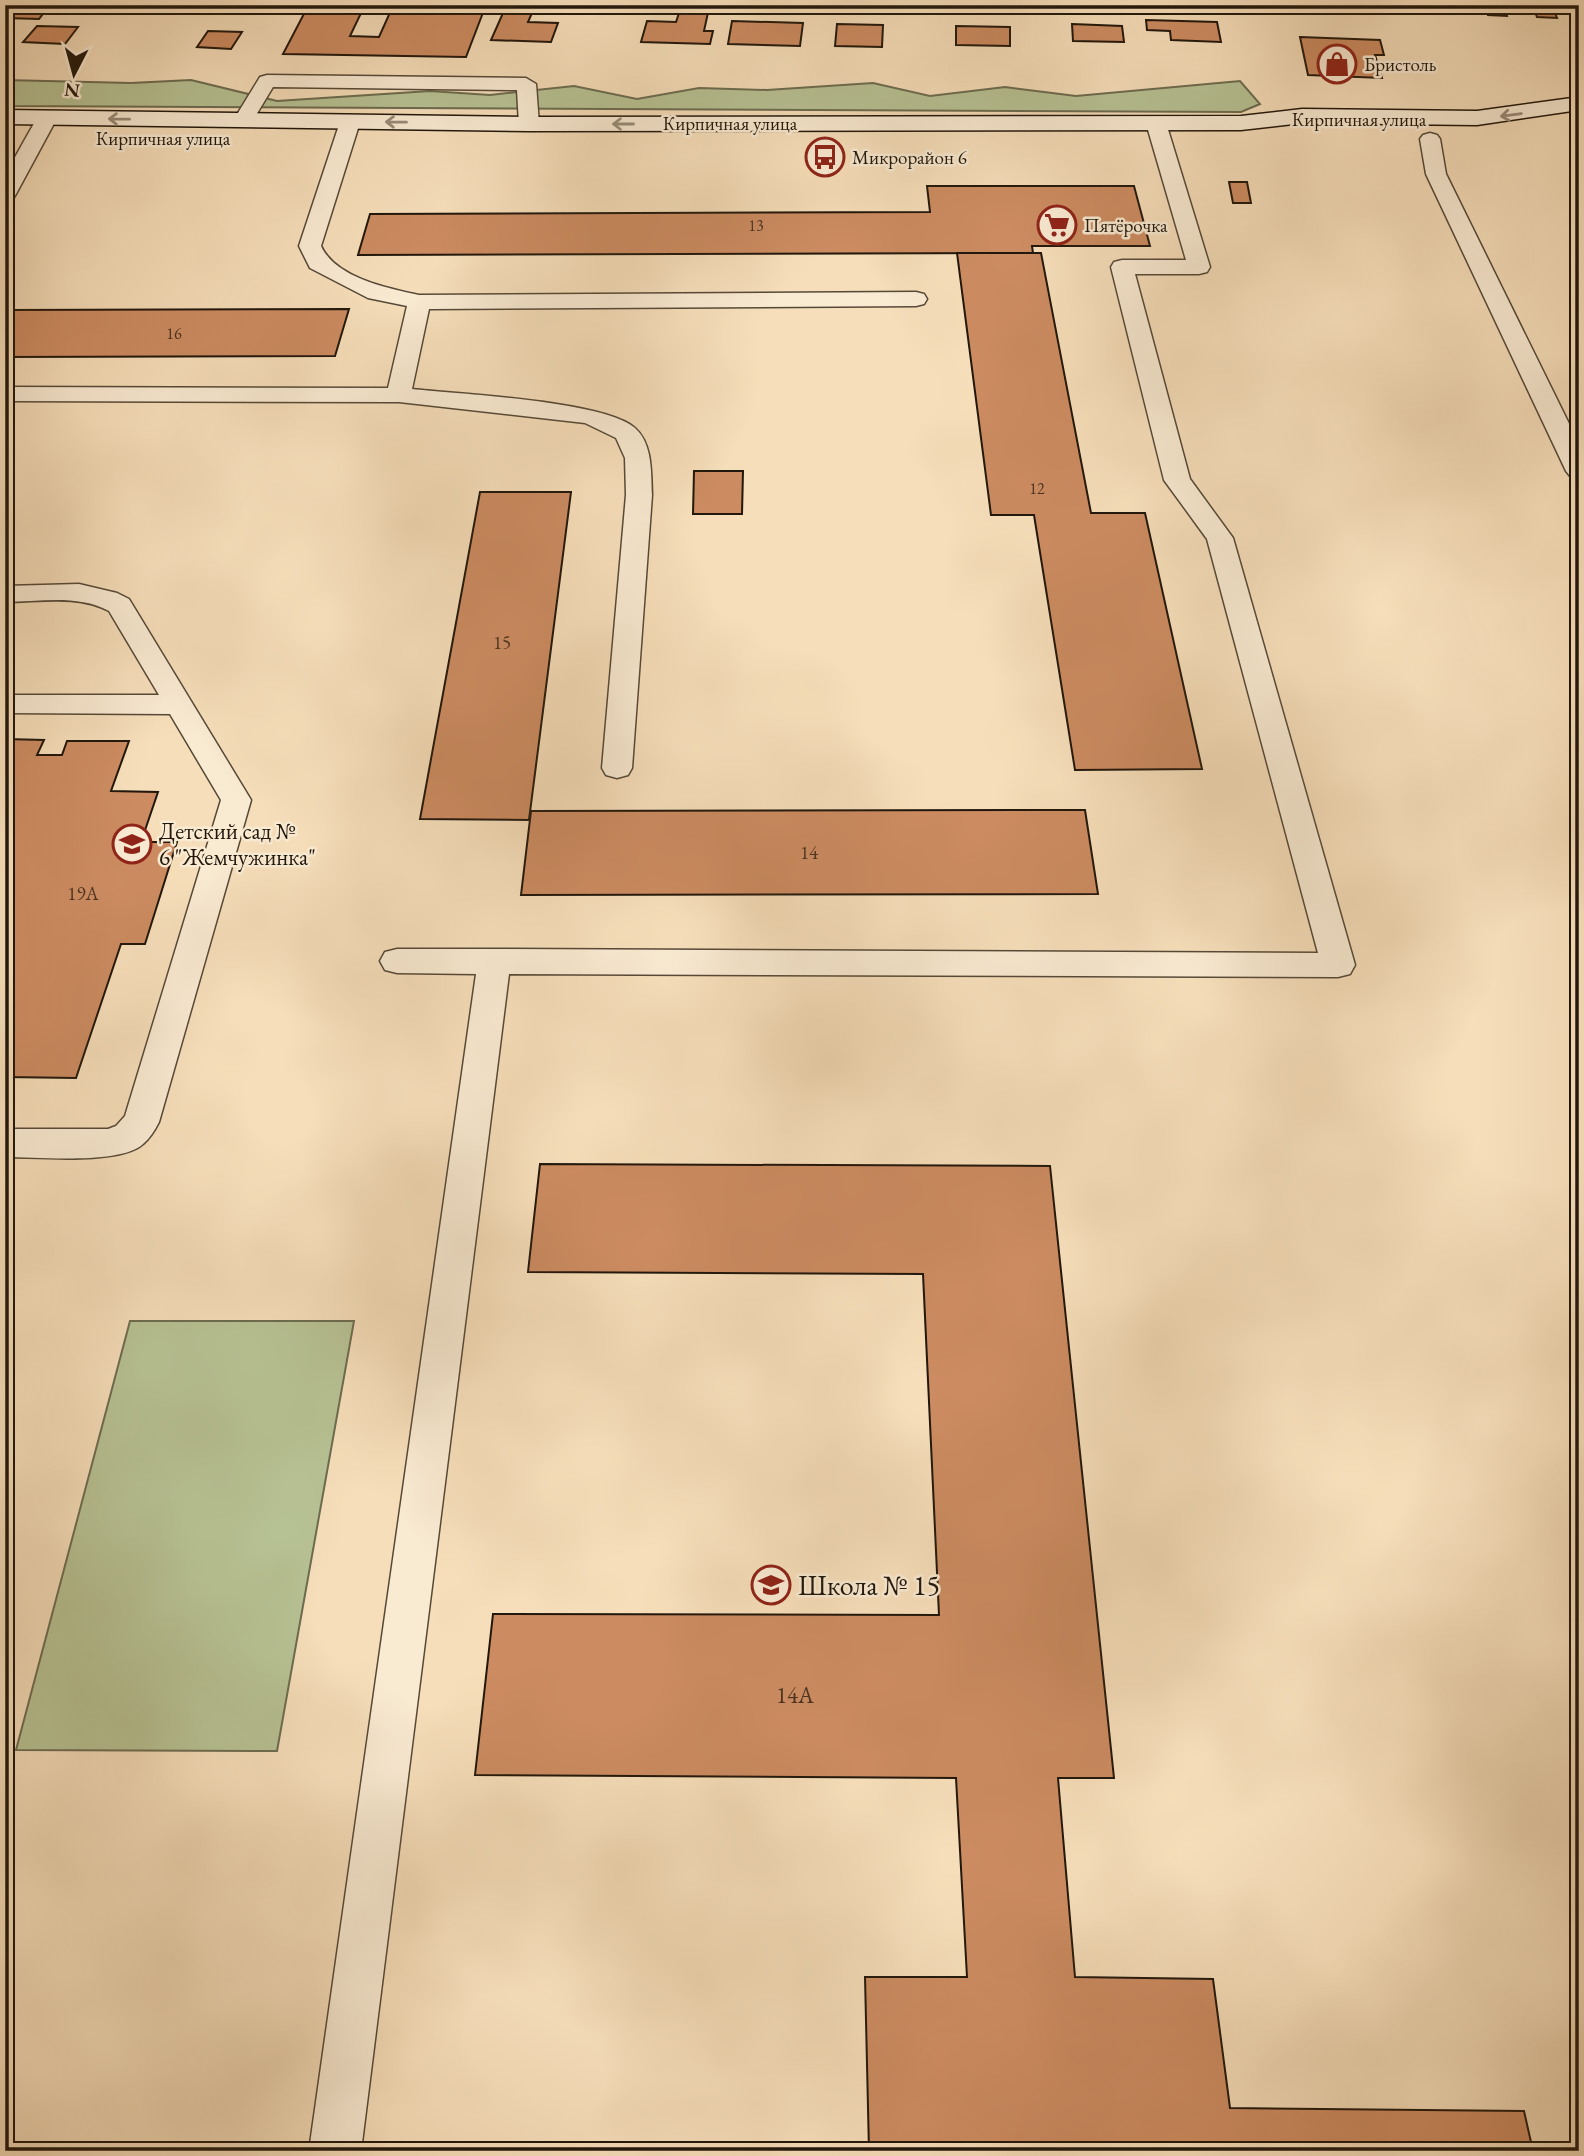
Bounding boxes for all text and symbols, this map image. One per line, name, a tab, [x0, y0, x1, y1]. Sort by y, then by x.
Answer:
north arrow	[38, 38, 108, 108]
shop icon: Бристоль	[1316, 43, 1358, 85]
place label: Бристоль	[1364, 52, 1437, 77]
text: N	[63, 77, 81, 104]
street label: Кирпичная улица	[1292, 107, 1427, 132]
one-way arrow	[1501, 109, 1523, 122]
street label: Кирпичная улица	[663, 111, 798, 136]
one-way arrow	[108, 112, 131, 126]
one-way arrow	[384, 115, 407, 129]
one-way arrow	[612, 117, 635, 131]
street label: Кирпичная улица	[96, 126, 231, 151]
bus stop icon: Микрорайон 6	[804, 136, 846, 178]
place label: Микрорайон 6	[852, 145, 967, 170]
supermarket icon: Пятёрочка	[1036, 204, 1078, 246]
place label: Пятёрочка	[1084, 213, 1168, 238]
house number: 13	[748, 215, 764, 236]
house number: 16	[166, 323, 182, 344]
house number: 12	[1029, 478, 1045, 499]
house number: 15	[493, 630, 511, 655]
place label: Детский сад № 6 "Жемчужинка"	[159, 816, 316, 872]
school or university icon: Детский сад № 6 "Жемчужинка"	[111, 823, 153, 865]
house number: 14	[800, 840, 819, 865]
house number: 19А	[67, 881, 100, 906]
school or university icon: Школа № 15	[750, 1564, 792, 1606]
place label: Школа № 15	[798, 1567, 940, 1603]
house number: 14А	[776, 1680, 815, 1710]

